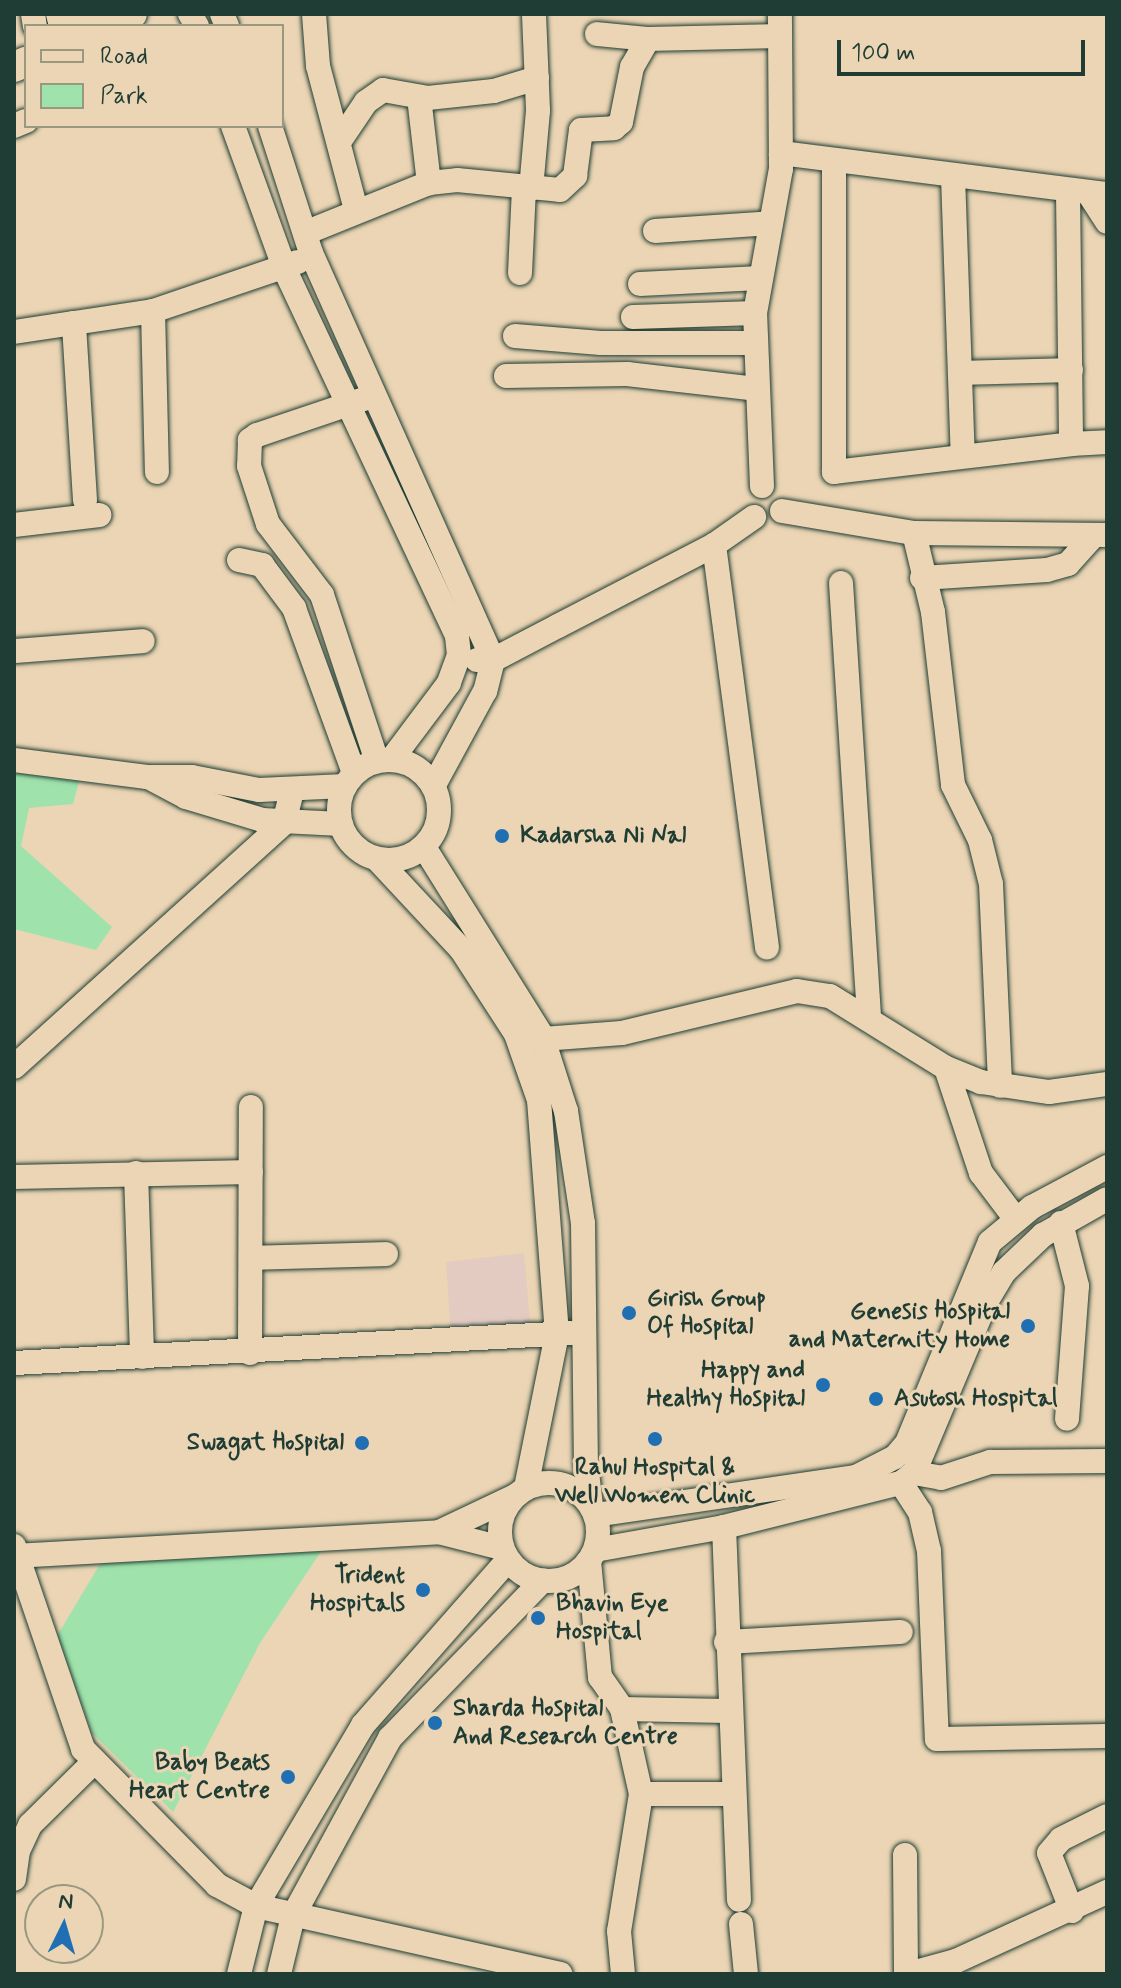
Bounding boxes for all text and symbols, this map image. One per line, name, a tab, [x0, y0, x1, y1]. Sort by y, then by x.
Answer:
legend	[24, 24, 284, 128]
scale bar	[841, 24, 1089, 74]
text: 100 m	[851, 38, 915, 69]
text: Road	[100, 41, 148, 72]
text: Park	[100, 81, 148, 112]
place label: Kadarsha Ni Nal	[520, 822, 685, 850]
marker: Kadarsha Ni Nal	[491, 825, 513, 847]
place label: Girish Group Of Hospital	[647, 1285, 766, 1341]
place label: Genesis Hospital and Maternity Home	[800, 1298, 1010, 1354]
marker: Girish Group Of Hospital	[618, 1302, 640, 1324]
marker: Genesis Hospital and Maternity Home	[1017, 1315, 1039, 1337]
place label: Happy and Healthy Hospital	[637, 1357, 805, 1413]
marker: Happy and Healthy Hospital	[812, 1374, 834, 1396]
place label: Asutosh Hospital	[894, 1385, 1058, 1413]
marker: Asutosh Hospital	[865, 1388, 887, 1410]
marker: Rahul Hospital & Well Women Clinic	[644, 1428, 666, 1450]
place label: Swagat Hospital	[173, 1429, 344, 1457]
marker: Swagat Hospital	[351, 1432, 373, 1454]
place label: Rahul Hospital & Well Women Clinic	[555, 1454, 755, 1510]
place label: Trident Hospitals	[310, 1562, 405, 1618]
marker: Trident Hospitals	[412, 1579, 434, 1601]
place label: Bhavin Eye Hospital	[556, 1590, 666, 1646]
marker: Bhavin Eye Hospital	[527, 1607, 549, 1629]
place label: Sharda Hospital And Research Centre	[453, 1695, 677, 1751]
marker: Sharda Hospital And Research Centre	[424, 1712, 446, 1734]
place label: Baby Beats Heart Centre	[129, 1749, 270, 1805]
marker: Baby Beats Heart Centre	[277, 1766, 299, 1788]
north arrow	[24, 1884, 104, 1964]
text: N	[57, 1887, 74, 1917]

